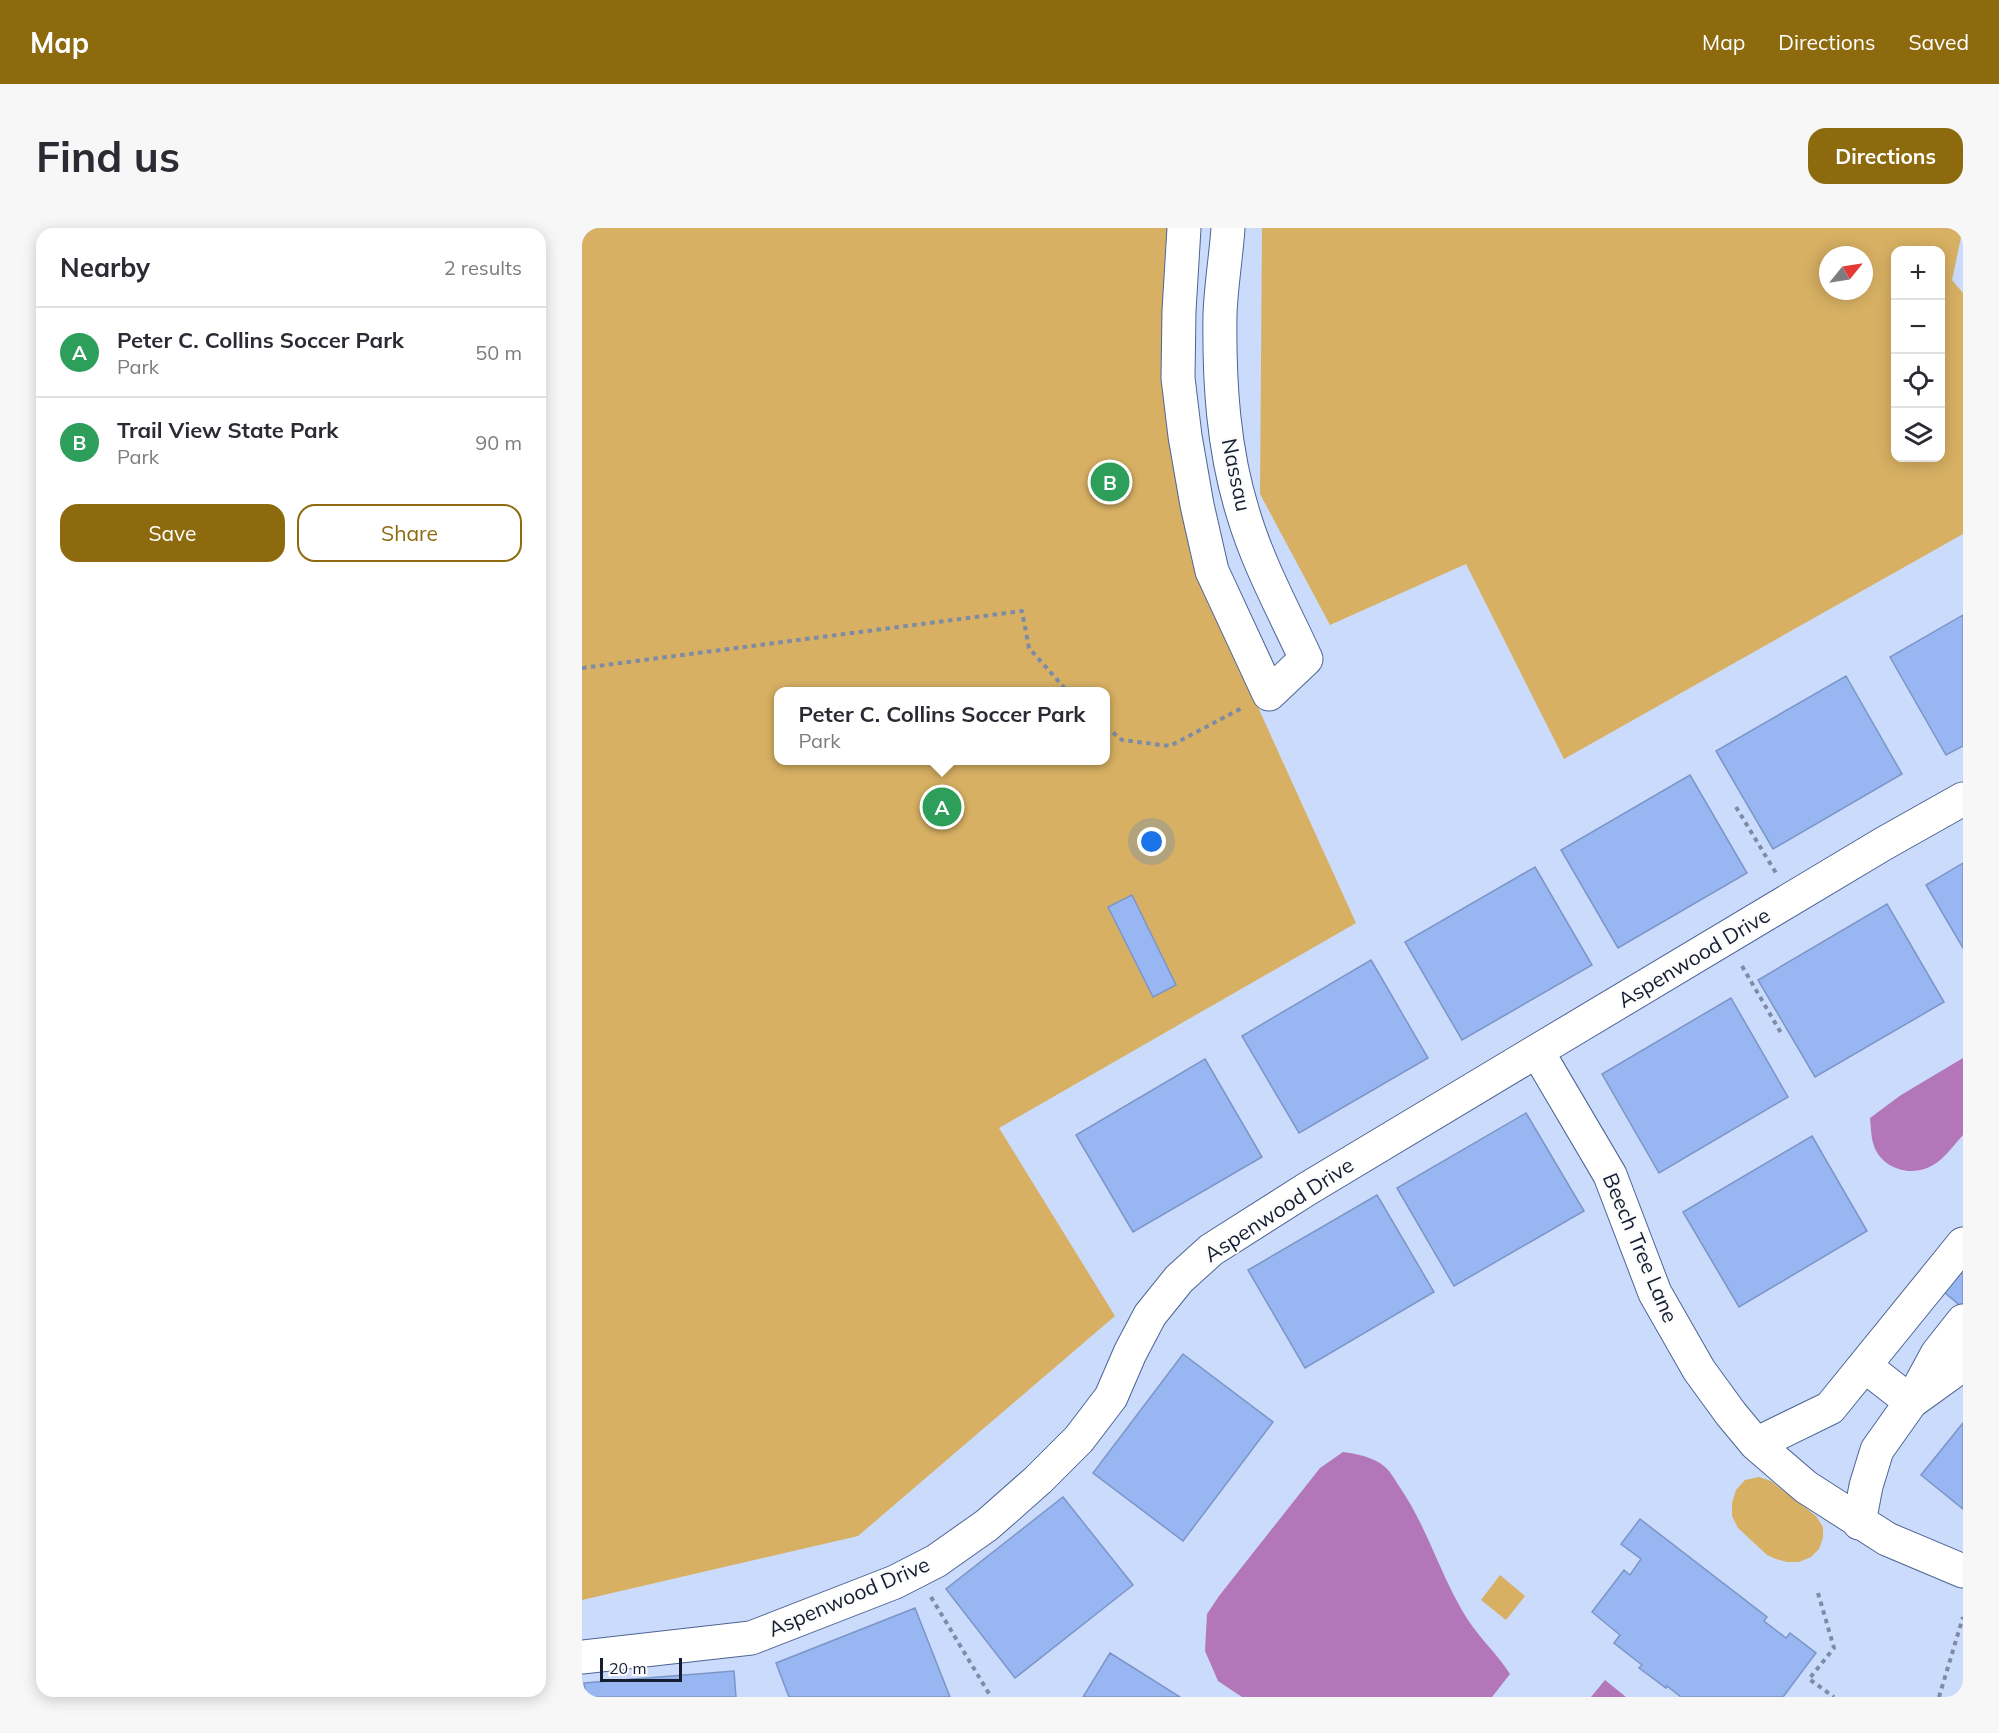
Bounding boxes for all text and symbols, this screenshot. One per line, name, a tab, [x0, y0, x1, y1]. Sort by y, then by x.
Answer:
text: Map	[30, 25, 89, 60]
text: Map	[1702, 29, 1745, 55]
text: Directions	[1778, 29, 1875, 55]
text: Saved	[1908, 29, 1969, 55]
button: Directions	[1808, 128, 1963, 184]
text: Find us	[36, 130, 180, 183]
north arrow	[1819, 246, 1873, 300]
map controls	[1891, 246, 1945, 462]
button: +	[1891, 246, 1945, 300]
text: Nearby	[60, 251, 150, 284]
text: 2 results	[444, 255, 522, 280]
button: −	[1891, 300, 1945, 354]
text: Peter C. Collins Soccer Park	[117, 326, 404, 354]
text: A	[72, 340, 87, 365]
text: 50 m	[475, 340, 522, 365]
text: Park	[117, 354, 159, 379]
button: locate	[1891, 354, 1945, 408]
button: layers	[1891, 408, 1945, 462]
text: Trail View State Park	[117, 416, 338, 444]
text: B	[73, 430, 86, 455]
text: 90 m	[475, 430, 522, 455]
street label: Nassau	[1217, 436, 1257, 514]
text: Park	[117, 444, 159, 469]
pin: B	[1090, 460, 1130, 504]
button: Save	[60, 504, 285, 562]
button: Share	[297, 504, 522, 562]
popup	[774, 687, 1110, 765]
text: Peter C. Collins Soccer Park	[799, 700, 1085, 728]
text: Park	[799, 728, 841, 753]
pin: A	[922, 784, 962, 830]
your location	[1137, 827, 1166, 856]
street label: Aspenwood Drive	[1613, 901, 1774, 1013]
street label: Aspenwood Drive	[1199, 1151, 1358, 1267]
street label: Beech Tree Lane	[1598, 1169, 1684, 1326]
street label: Aspenwood Drive	[764, 1550, 933, 1642]
scale bar	[600, 1655, 682, 1682]
text: 20 m	[609, 1658, 646, 1678]

